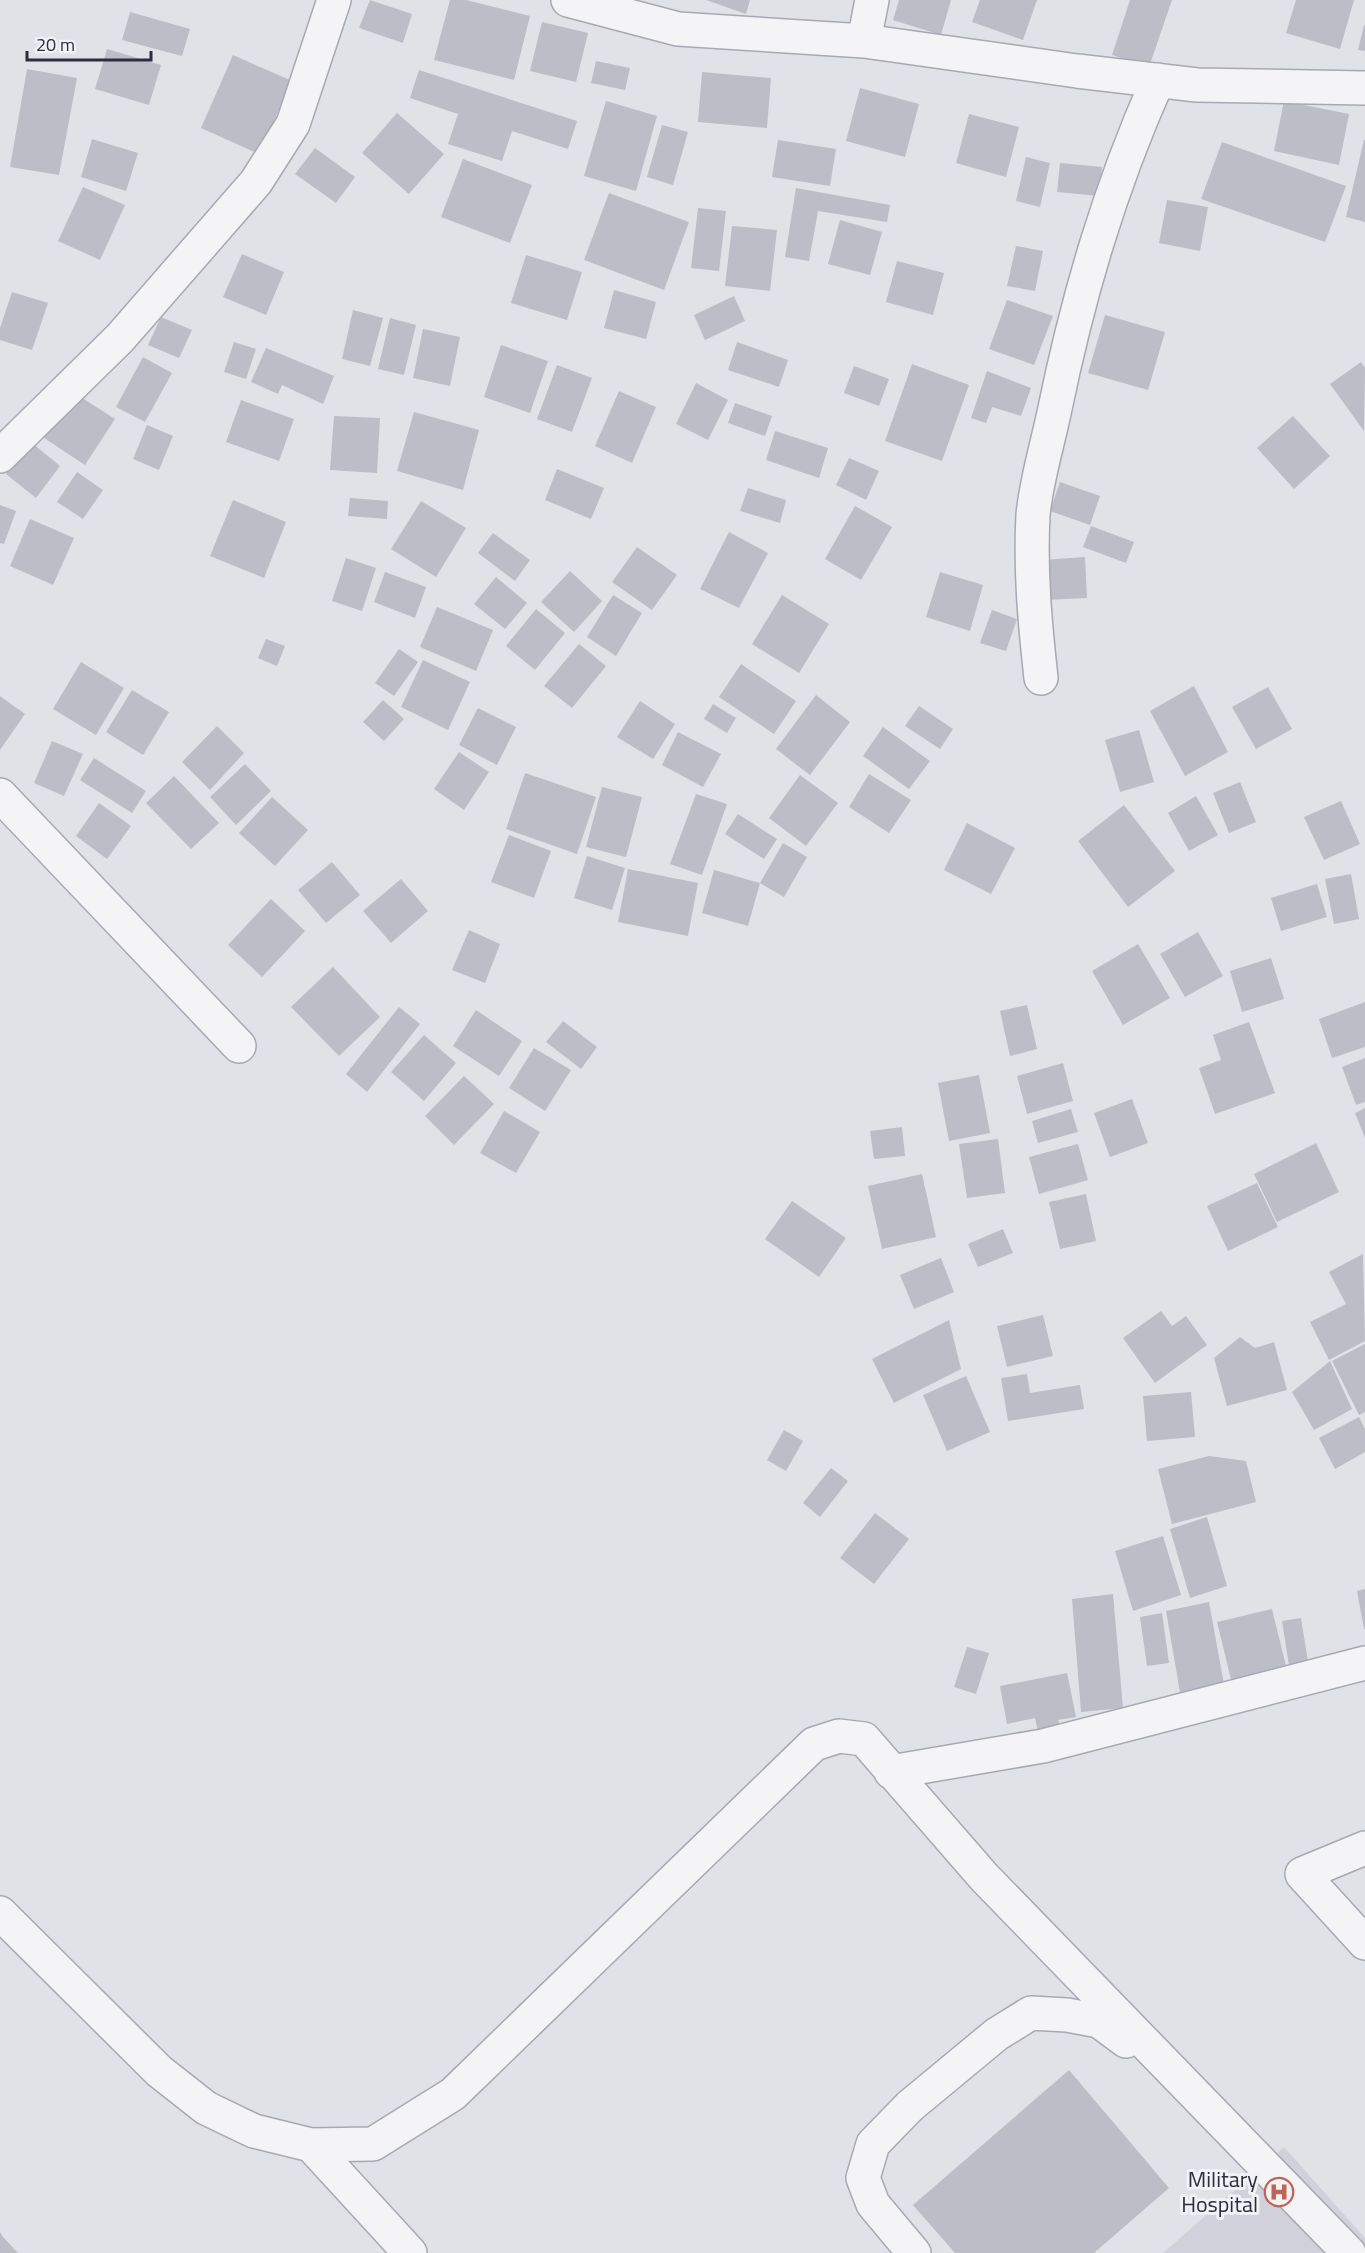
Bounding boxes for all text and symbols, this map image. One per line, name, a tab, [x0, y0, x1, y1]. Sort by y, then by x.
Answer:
scale bar	[27, 24, 152, 62]
text: 20 m	[36, 31, 75, 58]
place label: Military Hospital	[1181, 2162, 1258, 2221]
hospital icon: Military Hospital	[1263, 2176, 1295, 2208]

